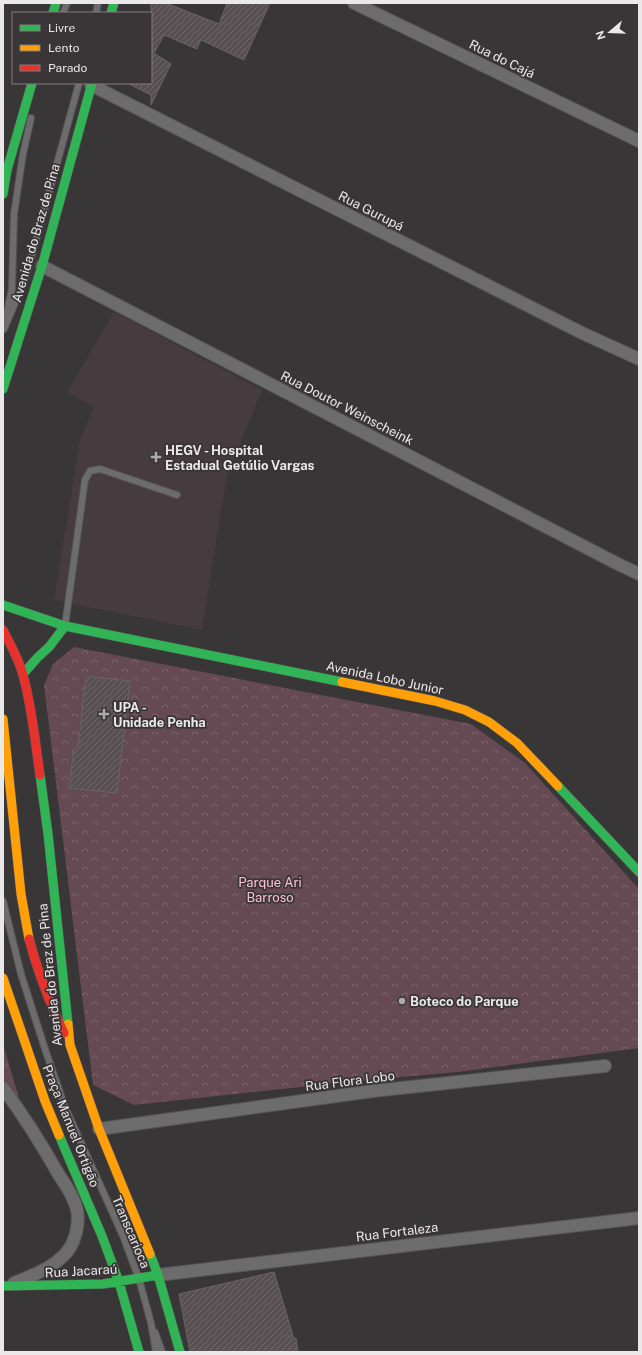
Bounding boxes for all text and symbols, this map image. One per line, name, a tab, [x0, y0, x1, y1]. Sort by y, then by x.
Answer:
legend	[12, 12, 152, 84]
north arrow	[590, 12, 630, 52]
text: Livre	[48, 21, 76, 35]
text: N	[593, 29, 608, 41]
street label: Rua do Cajá	[467, 37, 537, 81]
text: Lento	[48, 41, 80, 55]
text: Parado	[48, 61, 87, 75]
street label: Avenida do Braz de Pina	[9, 162, 63, 304]
street label: Rua Gurupá	[336, 188, 406, 234]
street label: Rua Doutor Weinscheink	[278, 368, 416, 448]
place label: HEGV - Hospital Estadual Getúlio Vargas	[165, 443, 314, 473]
marker: HEGV - Hospital Estadual Getúlio Vargas	[150, 451, 162, 463]
street label: Avenida Lobo Junior	[325, 658, 445, 698]
place label: UPA - Unidade Penha	[113, 700, 206, 730]
marker: UPA - Unidade Penha	[98, 708, 110, 720]
park label: Parque Ari Barroso	[238, 875, 302, 905]
street label: Avenida do Braz de Pina	[35, 903, 65, 1047]
place label: Boteco do Parque	[410, 994, 519, 1009]
marker: Boteco do Parque	[397, 996, 407, 1006]
street label: Praça Manuel Ortigão	[40, 1063, 102, 1189]
street label: Rua Flora Lobo	[304, 1068, 396, 1094]
street label: Transcarioca	[109, 1193, 153, 1271]
street label: Rua Fortaleza	[355, 1220, 439, 1244]
street label: Rua Jacaraú	[44, 1262, 118, 1280]

